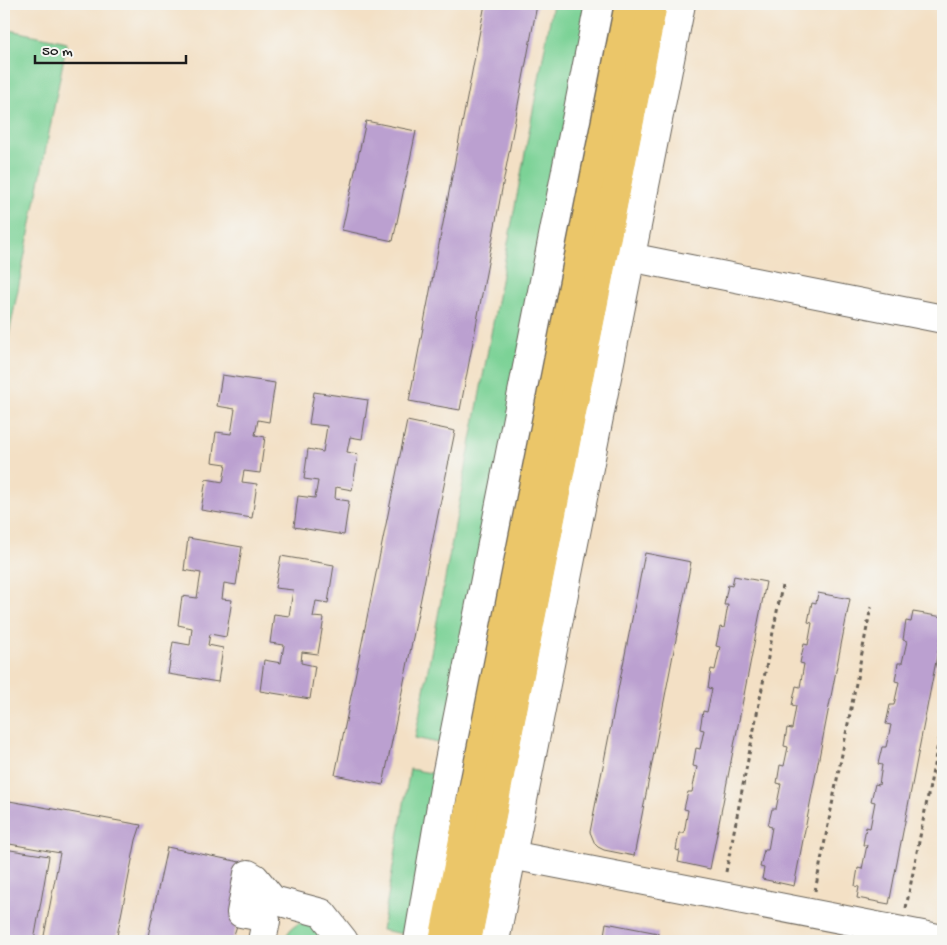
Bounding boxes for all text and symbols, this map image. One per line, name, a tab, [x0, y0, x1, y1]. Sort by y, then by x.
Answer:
scale bar	[35, 32, 186, 64]
text: 50 m	[42, 43, 73, 61]

